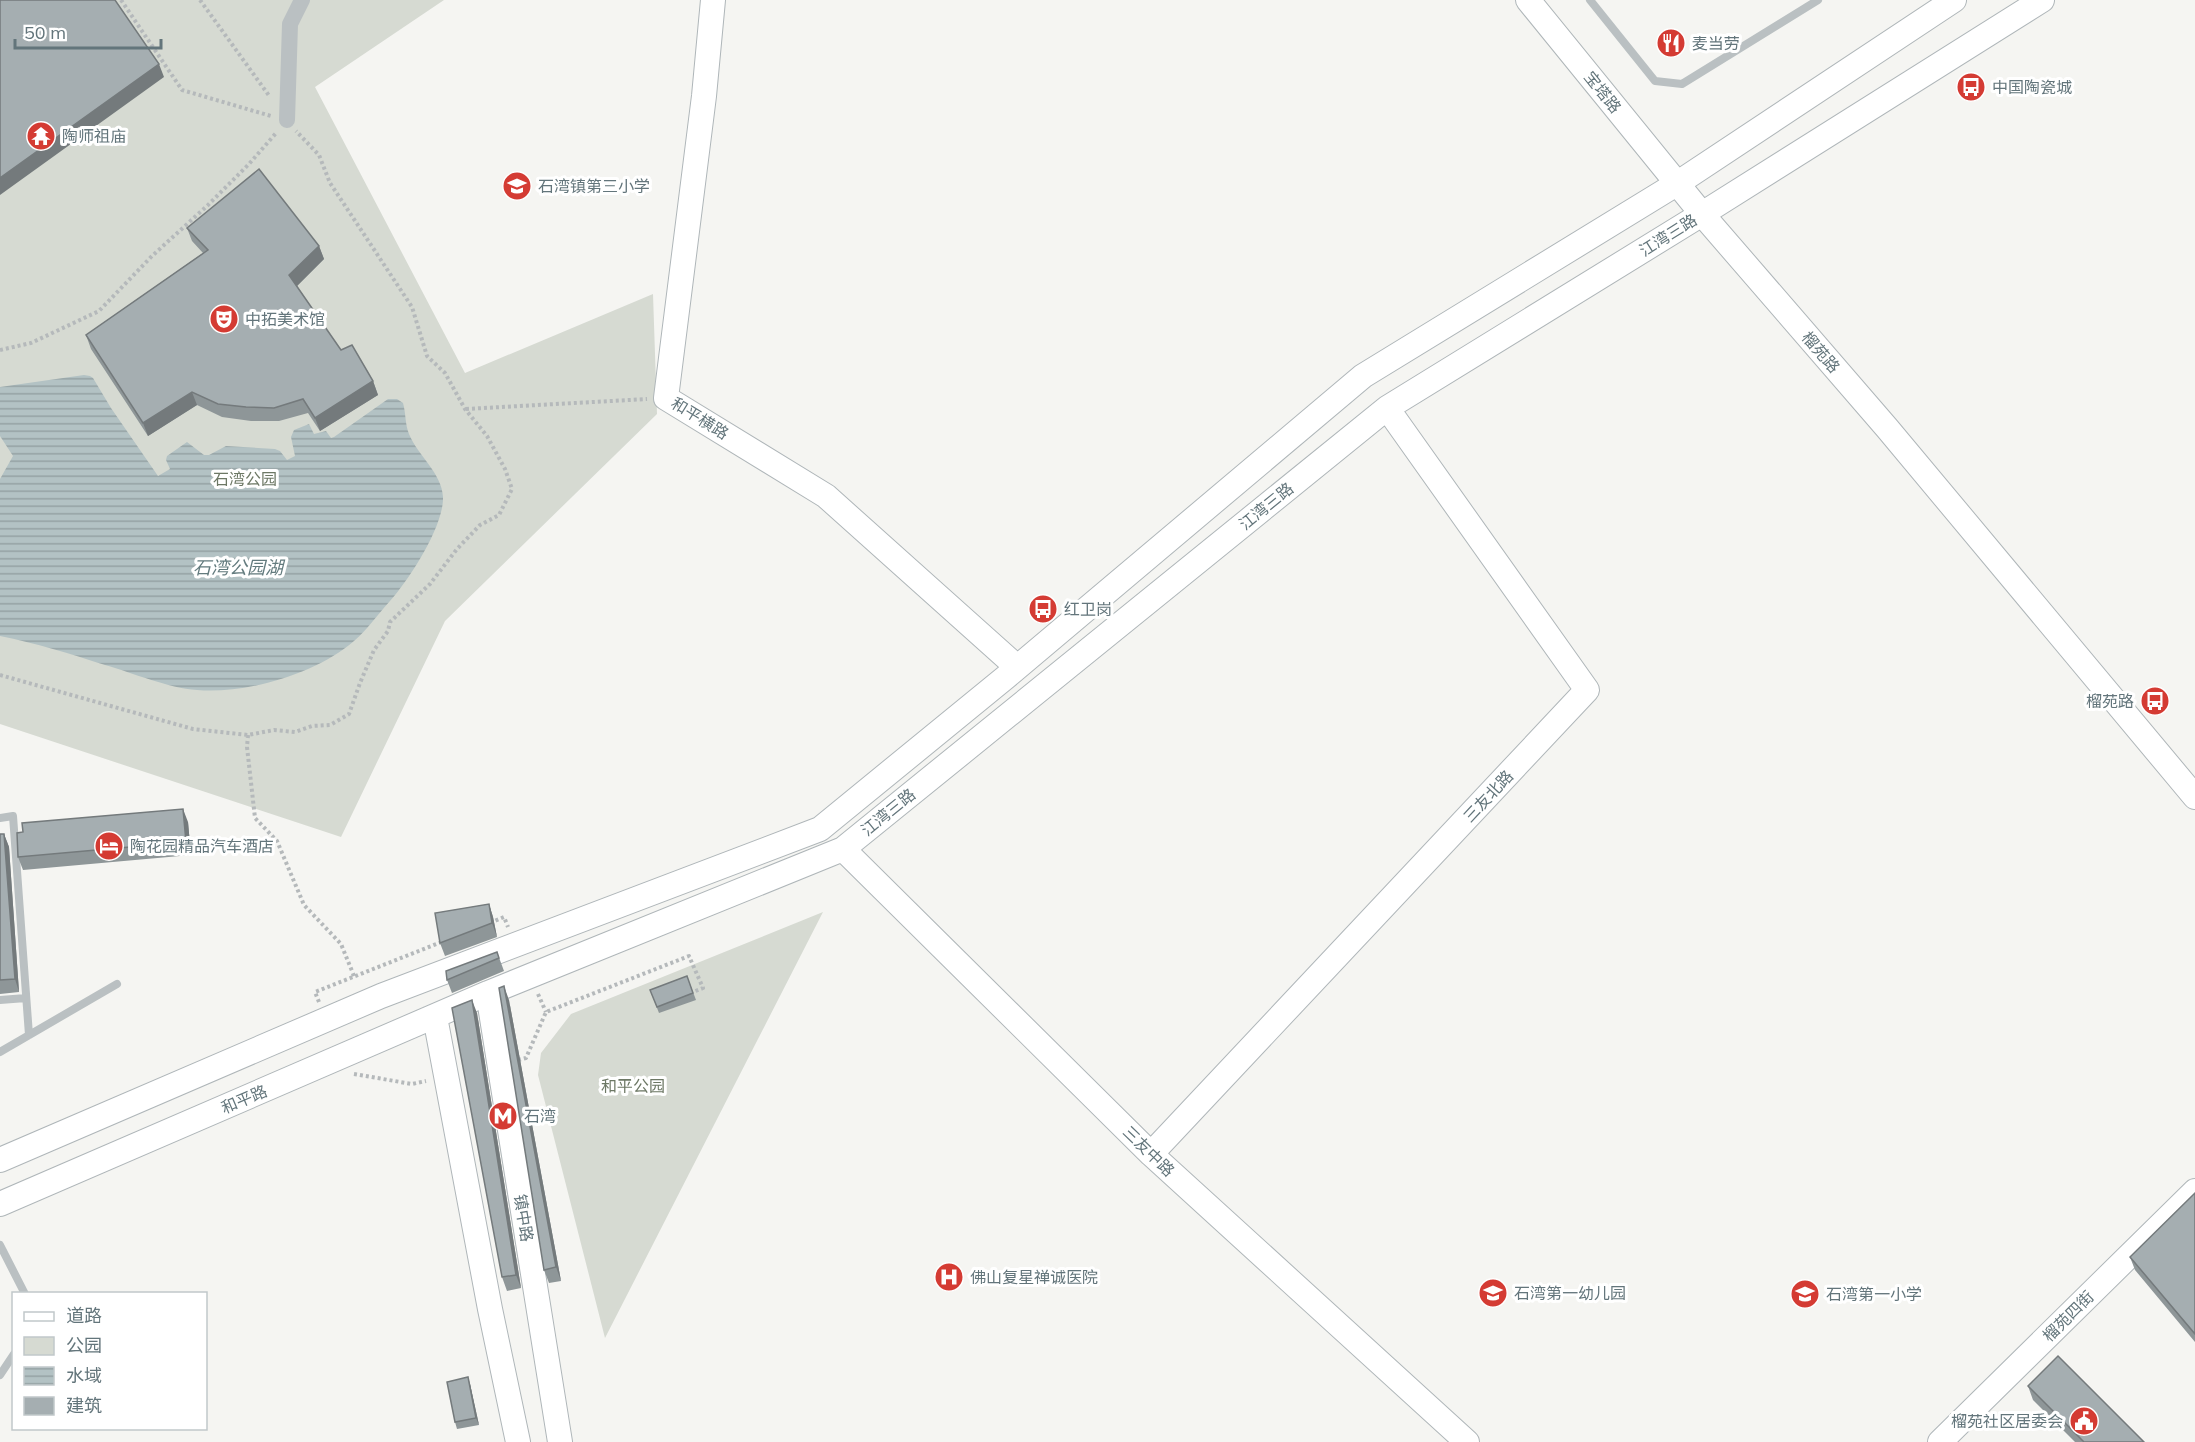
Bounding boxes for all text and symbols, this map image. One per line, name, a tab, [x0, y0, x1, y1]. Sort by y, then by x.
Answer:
scale bar	[15, 12, 160, 50]
text: 50 m	[24, 21, 66, 44]
restaurant icon: 麦当劳	[1655, 27, 1687, 59]
place label: 麦当劳	[1692, 33, 1740, 53]
street label: 宝塔路	[1580, 67, 1626, 117]
bus stop icon: 中国陶瓷城	[1955, 71, 1987, 103]
place label: 中国陶瓷城	[1992, 77, 2072, 97]
temple icon: 陶师祖庙	[25, 120, 57, 152]
place label: 陶师祖庙	[62, 126, 126, 146]
school or university icon: 石湾镇第三小学	[501, 170, 533, 202]
place label: 石湾镇第三小学	[538, 176, 650, 196]
street label: 江湾三路	[1636, 210, 1700, 260]
theatre icon: 中拓美术馆	[208, 303, 240, 335]
place label: 中拓美术馆	[245, 309, 325, 329]
street label: 榴苑路	[1798, 327, 1844, 377]
street label: 和平横路	[668, 393, 732, 443]
park label: 石湾公园	[213, 469, 277, 489]
street label: 江湾三路	[1235, 478, 1297, 534]
water label: 石湾公园湖	[193, 556, 286, 579]
bus stop icon: 红卫岗	[1027, 593, 1059, 625]
place label: 红卫岗	[1064, 599, 1112, 619]
bus stop icon: 榴苑路	[2139, 685, 2171, 717]
place label: 榴苑路	[2086, 691, 2134, 711]
street label: 三友北路	[1459, 766, 1517, 826]
street label: 江湾三路	[857, 784, 919, 840]
hotel icon: 陶花园精品汽车酒店	[93, 830, 125, 862]
place label: 陶花园精品汽车酒店	[130, 836, 274, 856]
park label: 和平公园	[601, 1076, 665, 1096]
street label: 和平路	[218, 1080, 270, 1118]
metro station icon: 石湾	[487, 1100, 519, 1132]
place label: 石湾	[524, 1106, 556, 1126]
street label: 三友中路	[1119, 1122, 1179, 1180]
street label: 镇中路	[510, 1193, 538, 1243]
hospital icon: 佛山复星禅诚医院	[933, 1261, 965, 1293]
place label: 佛山复星禅诚医院	[970, 1267, 1098, 1287]
school or university icon: 石湾第一幼儿园	[1477, 1277, 1509, 1309]
school or university icon: 石湾第一小学	[1789, 1278, 1821, 1310]
place label: 石湾第一幼儿园	[1514, 1283, 1626, 1303]
place label: 石湾第一小学	[1826, 1284, 1922, 1304]
street label: 榴苑四街	[2038, 1286, 2098, 1346]
legend	[12, 1292, 207, 1430]
text: 道路	[66, 1304, 102, 1327]
text: 公园	[66, 1334, 102, 1357]
text: 水域	[66, 1364, 102, 1387]
text: 建筑	[66, 1394, 102, 1417]
public building icon: 榴苑社区居委会	[2068, 1405, 2100, 1437]
place label: 榴苑社区居委会	[1951, 1411, 2063, 1431]

